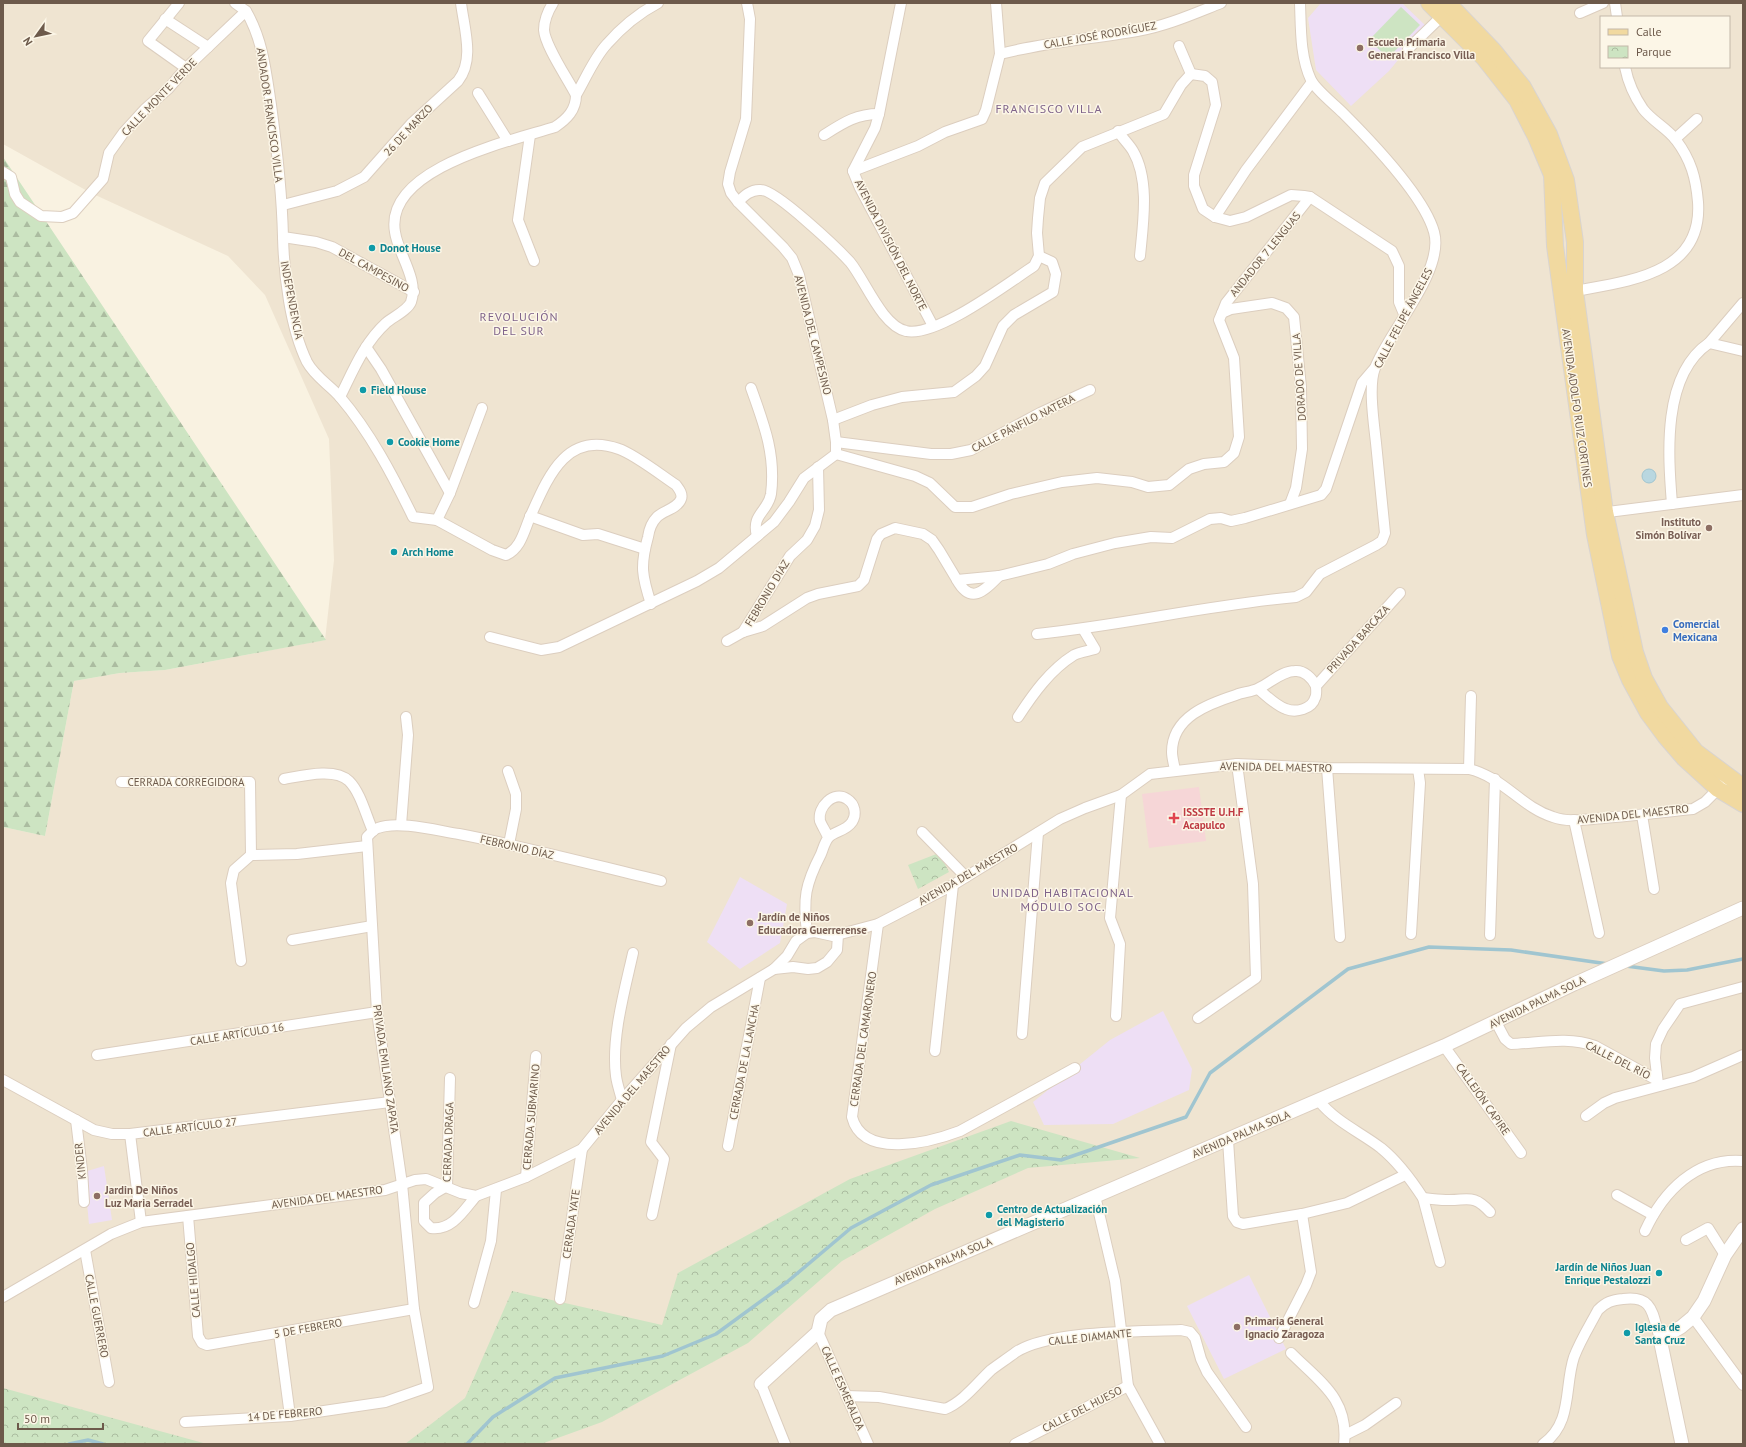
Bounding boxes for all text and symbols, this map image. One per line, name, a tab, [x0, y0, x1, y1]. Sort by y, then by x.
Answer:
north arrow	[16, 16, 56, 56]
legend	[1600, 16, 1730, 68]
street label: CALLE JOSÉ RODRÍGUEZ	[1042, 18, 1158, 52]
text: Calle	[1636, 24, 1662, 39]
text: N	[20, 35, 35, 48]
place label: Escuela Primaria General Francisco Villa	[1368, 35, 1475, 62]
marker: Escuela Primaria General Francisco Villa	[1355, 43, 1365, 53]
text: Parque	[1636, 44, 1671, 59]
street label: ANDADOR FRANCISCO VILLA	[254, 47, 286, 184]
street label: CALLE MONTE VERDE	[118, 55, 200, 139]
street label: 26 DE MARZO	[380, 101, 436, 159]
district label: FRANCISCO VILLA	[995, 101, 1103, 116]
street label: AVENIDA DIVISIÓN DEL NORTE	[852, 177, 930, 313]
street label: ANDADOR 7 LENGUAS	[1227, 209, 1304, 299]
place label: Donot House	[380, 241, 441, 255]
marker: Donot House	[367, 243, 377, 253]
street label: DEL CAMPESINO	[336, 245, 412, 295]
street label: INDEPENDENCIA	[278, 260, 307, 341]
street label: CALLE FELIPE ÁNGELES	[1371, 265, 1435, 371]
street label: AVENIDA DEL CAMPESINO	[791, 274, 835, 396]
district label: REVOLUCIÓN DEL SUR	[480, 309, 558, 338]
street label: AVENIDA ADOLFO RUIZ CORTINES	[1559, 328, 1595, 489]
street label: DORADO DE VILLA	[1289, 332, 1309, 421]
place label: Field House	[371, 383, 427, 397]
marker: Field House	[358, 385, 368, 395]
street label: CALLE PÁNFILO NATERA	[969, 391, 1077, 455]
place label: Cookie Home	[398, 435, 460, 449]
marker: Cookie Home	[385, 437, 395, 447]
place label: Instituto Simón Bolívar	[1636, 515, 1701, 542]
marker: Instituto Simón Bolívar	[1704, 523, 1714, 533]
place label: Arch Home	[402, 545, 454, 559]
marker: Arch Home	[389, 547, 399, 557]
street label: FEBRONIO DIAZ	[742, 557, 792, 629]
street label: PRIVADA BARCAZA	[1324, 601, 1393, 676]
place label: Comercial Mexicana	[1673, 617, 1720, 644]
marker: Comercial Mexicana	[1660, 625, 1670, 635]
street label: AVENIDA DEL MAESTRO	[1220, 759, 1332, 775]
street label: CERRADA CORREGIDORA	[127, 775, 245, 789]
street label: AVENIDA DEL MAESTRO	[1576, 801, 1690, 827]
place label: ISSSTE U.H.F Acapulco	[1183, 805, 1244, 832]
marker: ISSSTE U.H.F Acapulco	[1168, 812, 1180, 824]
street label: FEBRONIO DÍAZ	[479, 832, 555, 862]
street label: AVENIDA DEL MAESTRO	[916, 840, 1020, 908]
district label: UNIDAD HABITACIONAL MÓDULO SOC.	[992, 885, 1134, 914]
place label: Jardín de Niños Educadora Guerrerense	[757, 910, 867, 937]
marker: Jardín de Niños Educadora Guerrerense	[745, 918, 755, 928]
street label: CERRADA DEL CAMARONERO	[847, 970, 879, 1108]
street label: AVENIDA PALMA SOLA	[1487, 972, 1588, 1031]
street label: CERRADA DE LA LANCHA	[726, 1002, 762, 1121]
street label: PRIVADA EMILIANO ZAPATA	[370, 1004, 402, 1135]
street label: CALLE ARTÍCULO 16	[189, 1020, 285, 1048]
street label: CALLE DEL RÍO	[1583, 1038, 1653, 1082]
street label: AVENIDA DEL MAESTRO	[591, 1042, 673, 1138]
street label: CALLEJÓN CAPIRE	[1453, 1060, 1513, 1138]
street label: CERRADA SUBMARINO	[519, 1063, 543, 1171]
street label: CERRADA DRAGA	[440, 1101, 456, 1182]
street label: AVENIDA PALMA SOLA	[1190, 1107, 1293, 1161]
street label: CALLE ARTÍCULO 27	[142, 1114, 238, 1140]
street label: KINDER	[71, 1141, 89, 1180]
street label: AVENIDA DEL MAESTRO	[270, 1182, 384, 1212]
place label: Jardin De Niños Luz Maria Serradel	[104, 1183, 193, 1210]
street label: CERRADA YATE	[559, 1188, 583, 1260]
marker: Jardin De Niños Luz Maria Serradel	[92, 1191, 102, 1201]
place label: Centro de Actualización del Magisterio	[997, 1202, 1107, 1229]
marker: Centro de Actualización del Magisterio	[984, 1210, 994, 1220]
street label: AVENIDA PALMA SOLA	[892, 1234, 995, 1288]
street label: CALLE HIDALGO	[183, 1242, 203, 1318]
place label: Jardín de Niños Juan Enrique Pestalozzi	[1554, 1260, 1651, 1287]
marker: Jardín de Niños Juan Enrique Pestalozzi	[1654, 1268, 1664, 1278]
street label: CALLE GUERRERO	[82, 1273, 112, 1359]
place label: Primaria General Ignacio Zaragoza	[1245, 1314, 1325, 1341]
street label: 5 DE FEBRERO	[273, 1315, 343, 1341]
place label: Iglesia de Santa Cruz	[1635, 1320, 1685, 1347]
marker: Primaria General Ignacio Zaragoza	[1232, 1322, 1242, 1332]
street label: CALLE DIAMANTE	[1048, 1326, 1133, 1348]
marker: Iglesia de Santa Cruz	[1622, 1328, 1632, 1338]
street label: CALLE ESMERALDA	[818, 1344, 868, 1433]
street label: CALLE DEL HUESO	[1040, 1383, 1124, 1435]
street label: 14 DE FEBRERO	[247, 1404, 323, 1424]
scale bar	[18, 1405, 103, 1431]
text: 50 m	[24, 1411, 50, 1426]

